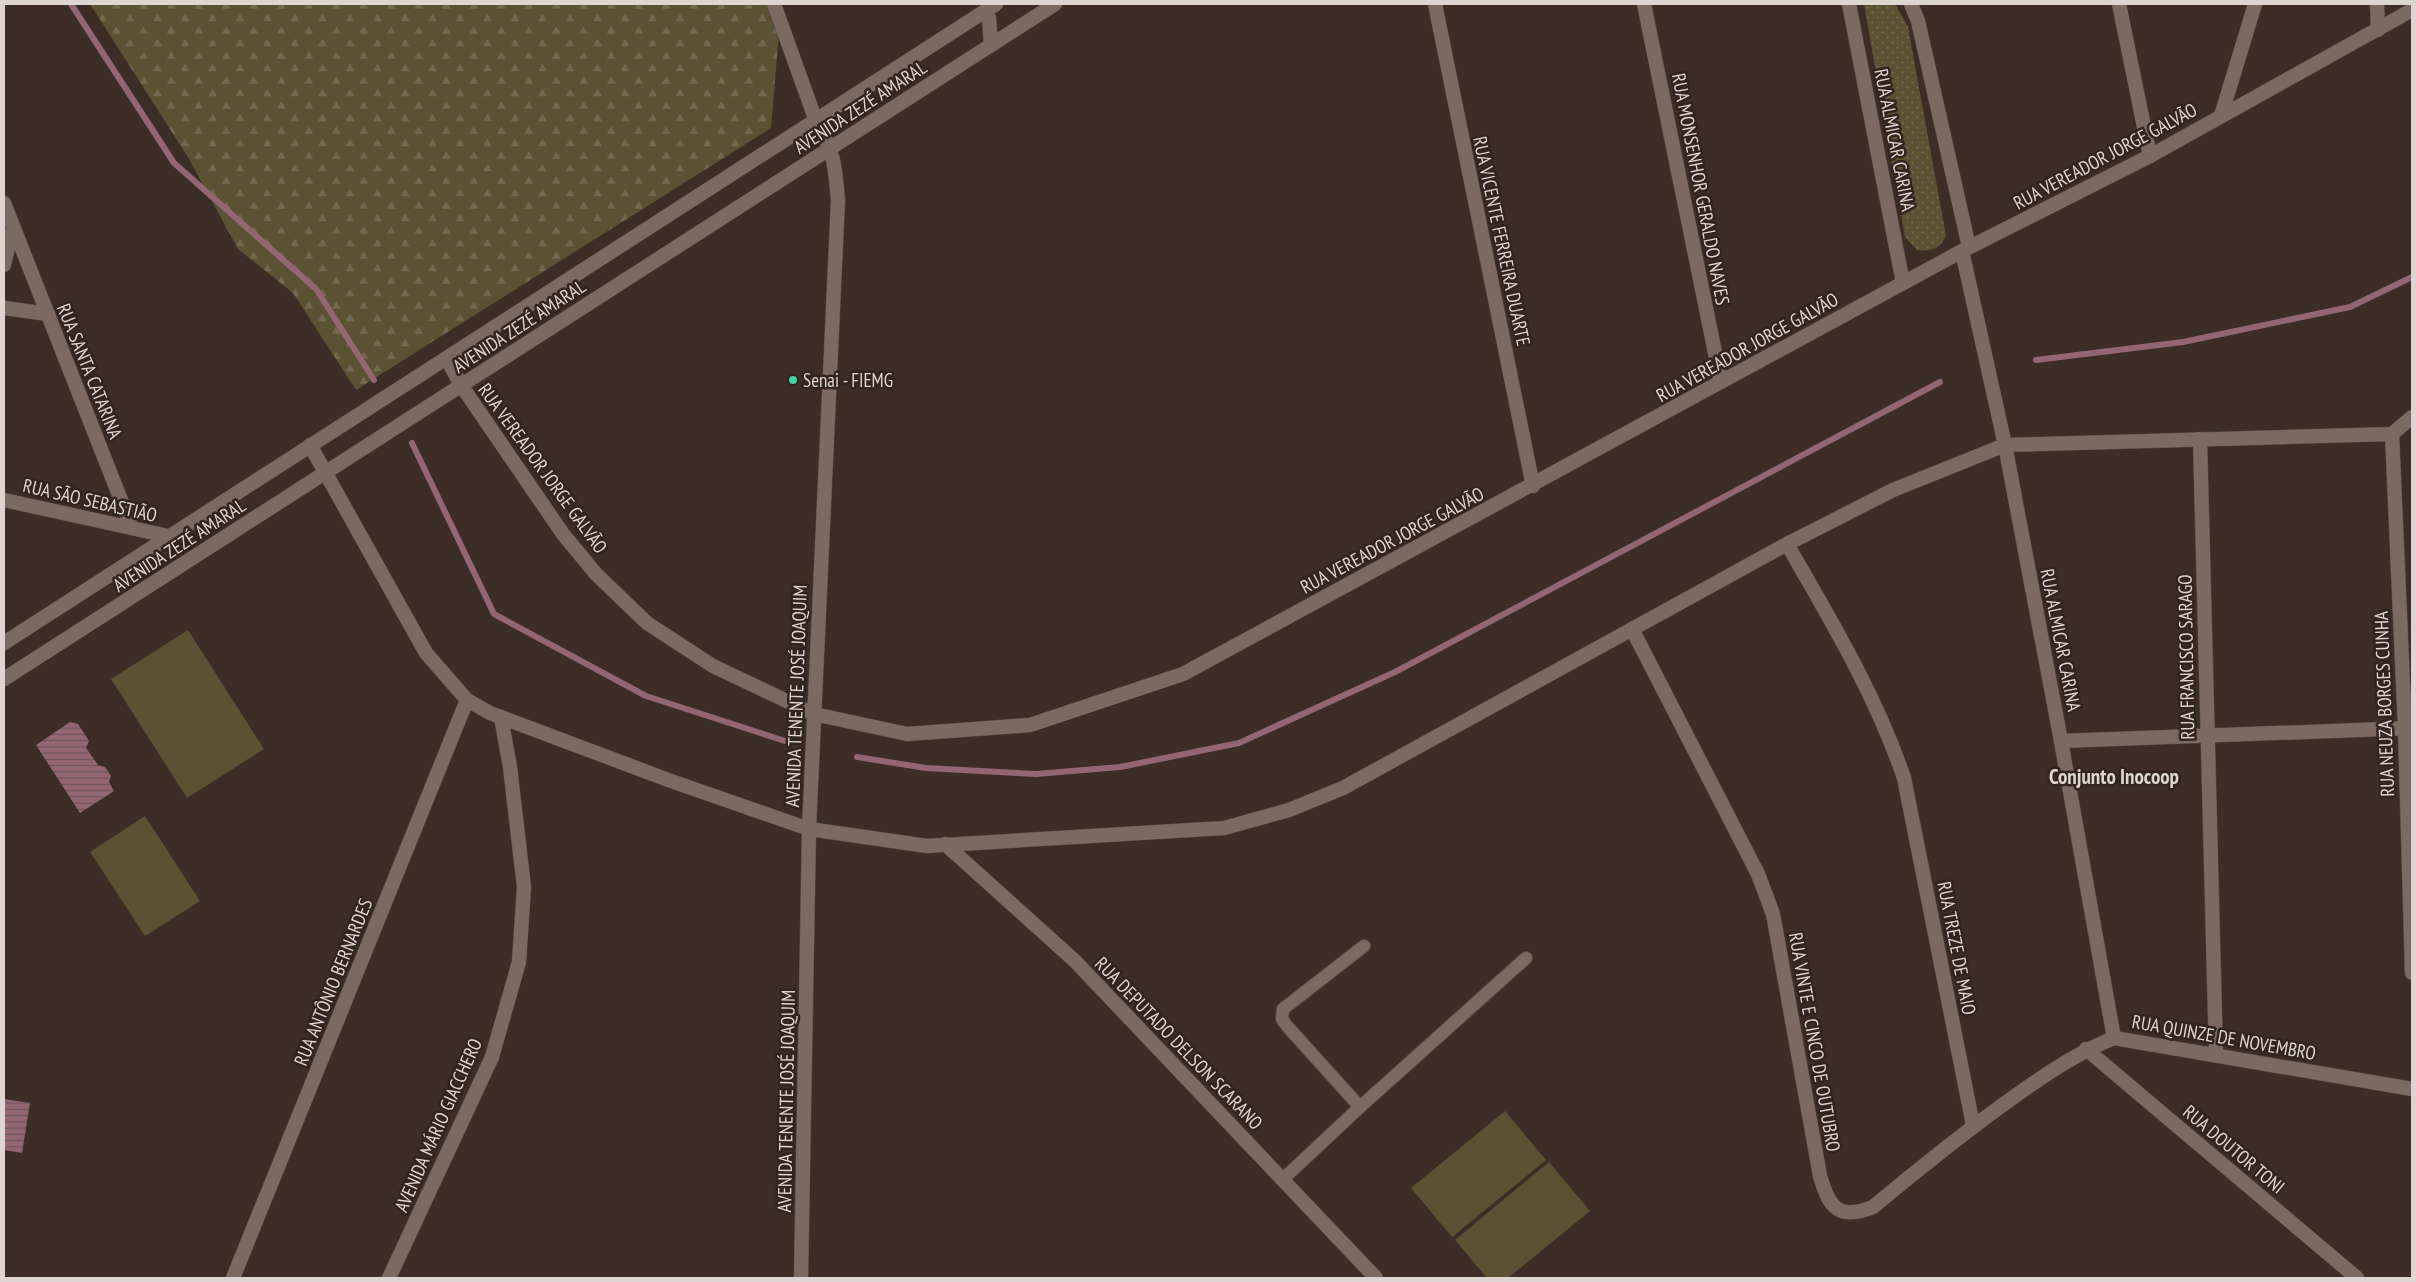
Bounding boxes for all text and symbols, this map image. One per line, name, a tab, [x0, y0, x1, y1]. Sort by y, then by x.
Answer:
street label: AVENIDA ZEZÉ AMARAL	[789, 55, 931, 159]
street label: RUA ALMICAR CARINA	[1869, 67, 1921, 213]
street label: RUA MONSENHOR GERALDO NAVES	[1667, 71, 1735, 307]
street label: RUA VEREADOR JORGE GALVÃO	[2009, 97, 2201, 215]
street label: RUA VICENTE FERREIRA DUARTE	[1468, 134, 1536, 348]
street label: AVENIDA ZEZÉ AMARAL	[448, 274, 590, 378]
street label: RUA VEREADOR JORGE GALVÃO	[1652, 287, 1842, 407]
street label: RUA SANTA CATARINA	[52, 300, 128, 442]
place label: Senai - FIEMG	[803, 368, 893, 392]
marker: Senai - FIEMG	[787, 374, 799, 386]
street label: RUA VEREADOR JORGE GALVÃO	[473, 378, 613, 558]
street label: RUA SÃO SEBASTIÃO	[21, 473, 159, 527]
street label: RUA VEREADOR JORGE GALVÃO	[1296, 481, 1488, 599]
street label: AVENIDA ZEZÉ AMARAL	[108, 493, 250, 597]
street label: RUA ALMICAR CARINA	[2035, 567, 2087, 713]
street label: RUA FRANCISCO SARAGO	[2173, 574, 2199, 740]
street label: AVENIDA TENENTE JOSÉ JOAQUIM	[780, 584, 812, 808]
street label: RUA NEUZA BORGES CUNHA	[2369, 611, 2399, 797]
district label: Conjunto Inocoop	[2049, 763, 2179, 790]
street label: RUA TREZE DE MAIO	[1932, 879, 1982, 1017]
street label: RUA ANTÔNIO BERNARDES	[288, 895, 378, 1069]
street label: RUA VINTE E CINCO DE OUTUBRO	[1784, 931, 1846, 1153]
street label: RUA DEPUTADO DELSON SCARANO	[1090, 951, 1268, 1135]
street label: AVENIDA TENENTE JOSÉ JOAQUIM	[772, 990, 800, 1212]
street label: RUA QUINZE DE NOVEMBRO	[2130, 1009, 2318, 1065]
street label: AVENIDA MÁRIO GIACCHERO	[389, 1034, 487, 1216]
street label: RUA DOUTOR TONI	[2178, 1099, 2290, 1199]

